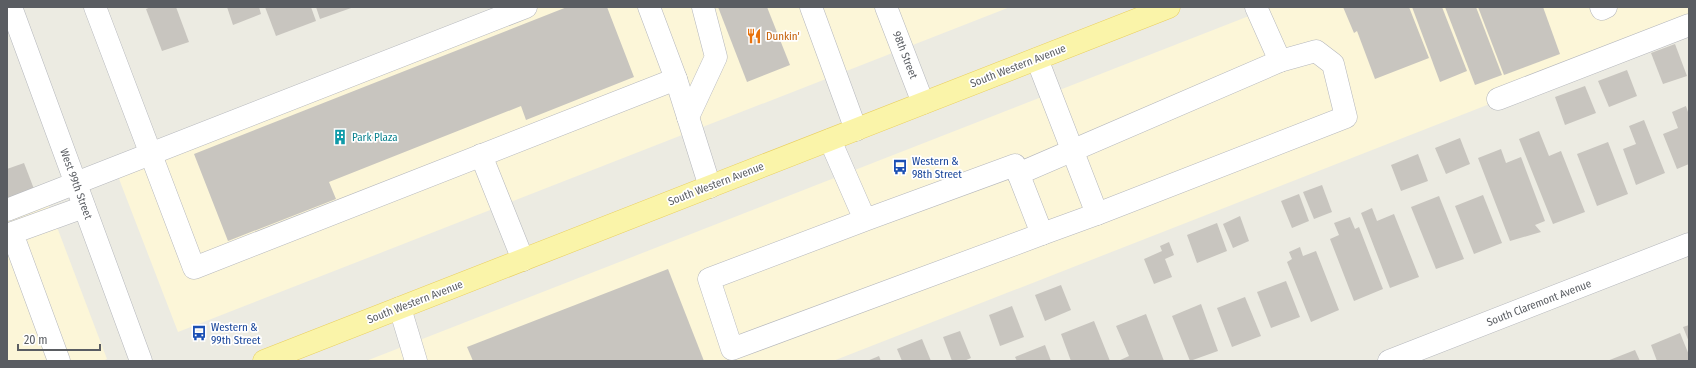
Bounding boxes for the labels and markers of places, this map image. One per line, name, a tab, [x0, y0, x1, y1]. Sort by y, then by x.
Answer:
restaurant icon: Dunkin'	[745, 27, 763, 45]
place label: Dunkin'	[766, 30, 800, 43]
building icon: Park Plaza	[331, 128, 349, 146]
place label: Park Plaza	[352, 131, 398, 144]
place label: Western & 98th Street	[912, 155, 962, 181]
bus stop icon: Western & 98th Street	[891, 158, 909, 176]
place label: Western & 99th Street	[211, 321, 261, 347]
bus stop icon: Western & 99th Street	[190, 324, 208, 342]

